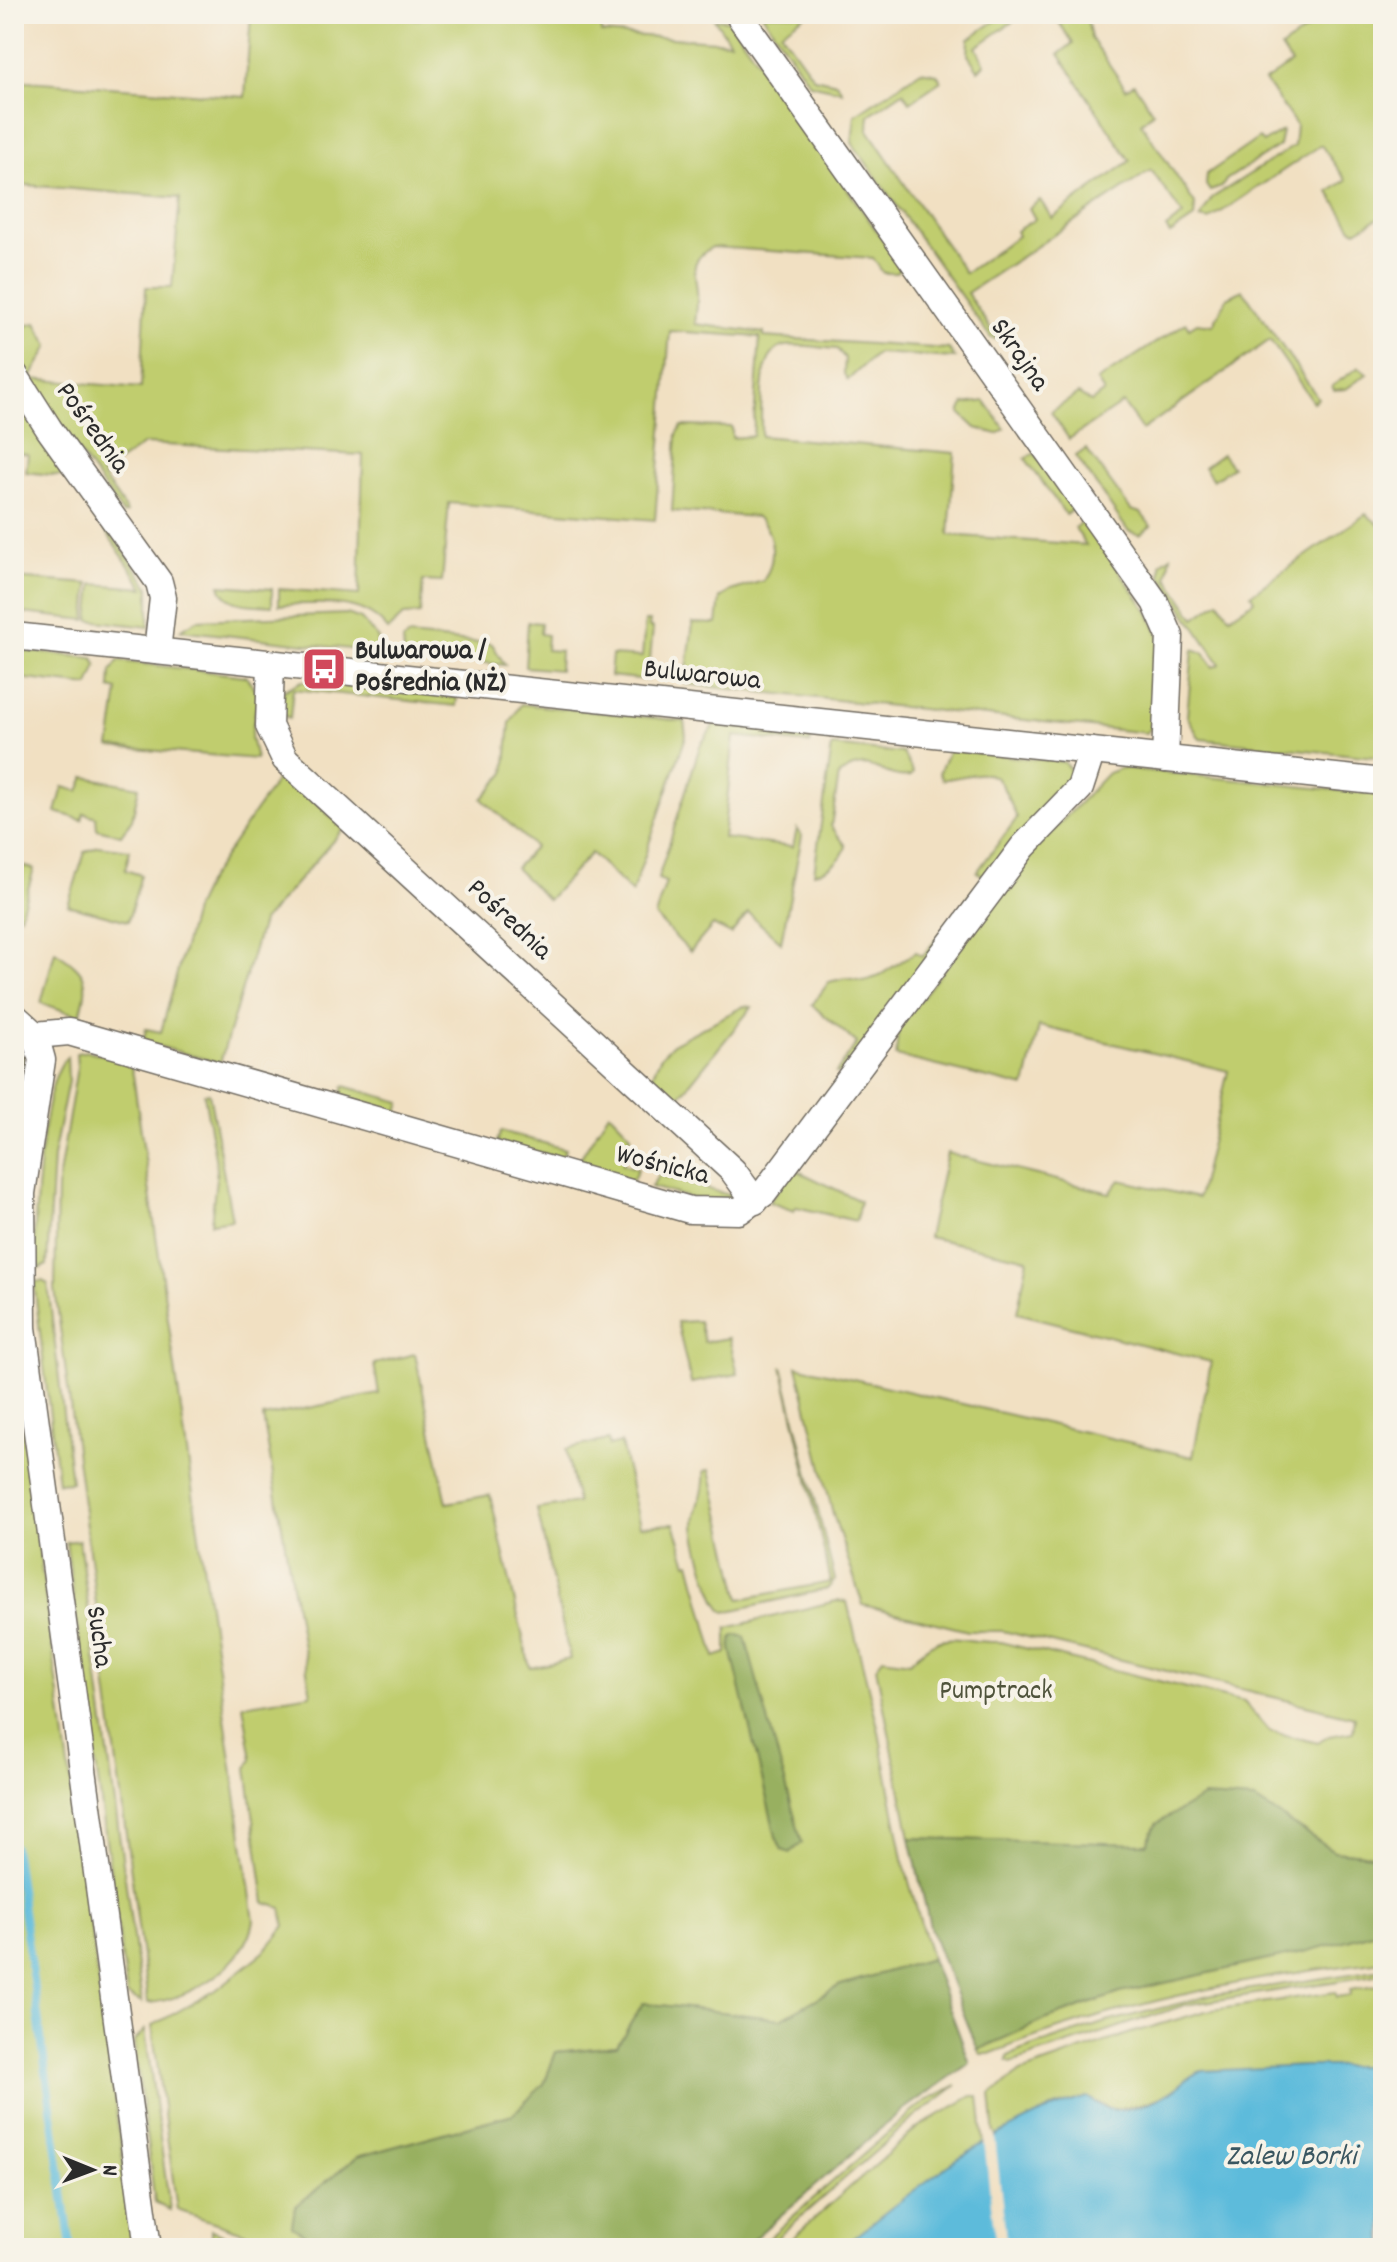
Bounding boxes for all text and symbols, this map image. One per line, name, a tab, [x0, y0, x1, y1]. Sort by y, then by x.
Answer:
street label: Skrajna	[978, 311, 1058, 401]
street label: Pośrednia	[44, 375, 138, 484]
place label: Bulwarowa / Pośrednia (NŻ)	[355, 633, 506, 705]
bus stop icon: Bulwarowa / Pośrednia (NŻ)	[300, 645, 348, 693]
street label: Bulwarowa	[642, 651, 763, 703]
street label: Pośrednia	[456, 871, 560, 972]
street label: Wośnicka	[611, 1136, 714, 1198]
street label: Sucha	[73, 1604, 121, 1671]
park label: Pumptrack	[939, 1673, 1053, 1713]
north arrow	[52, 2130, 132, 2210]
water label: Zalew Borki	[1226, 2137, 1361, 2180]
text: N	[93, 2165, 124, 2176]

